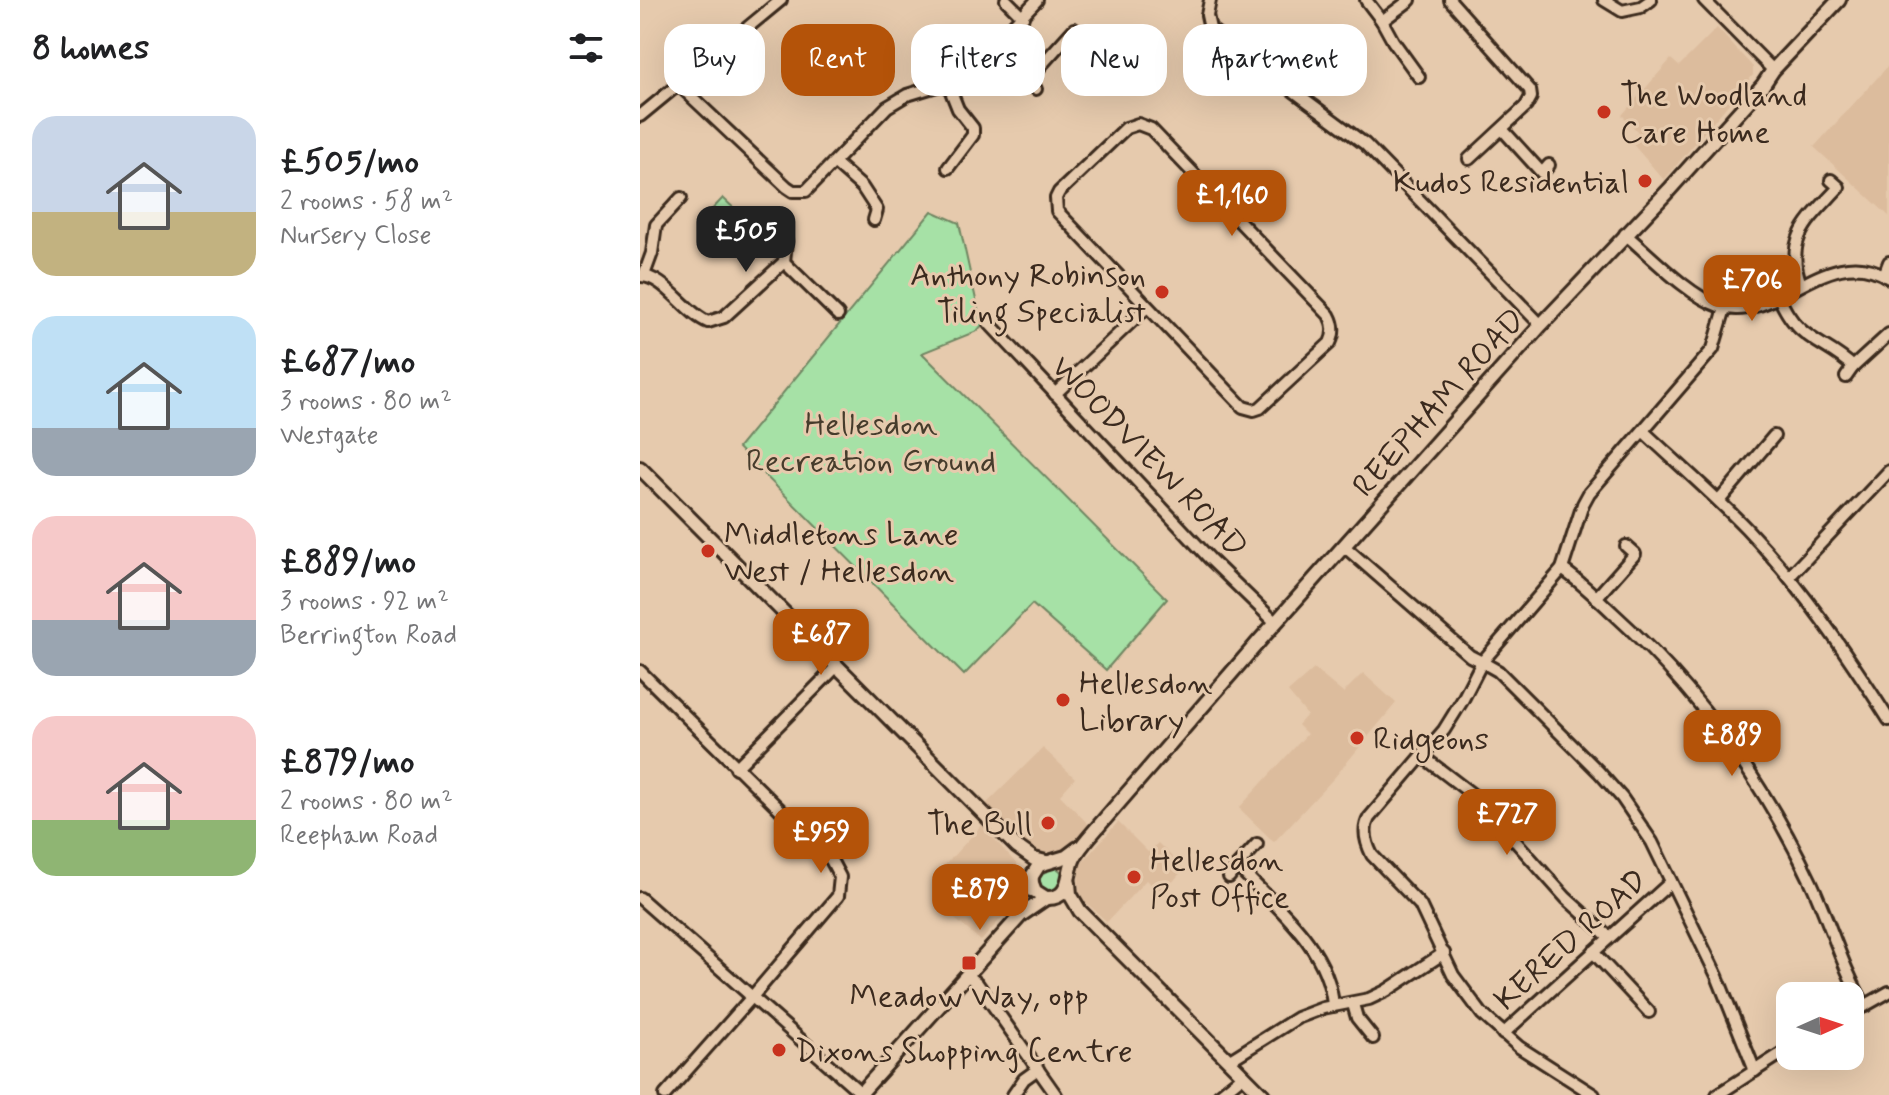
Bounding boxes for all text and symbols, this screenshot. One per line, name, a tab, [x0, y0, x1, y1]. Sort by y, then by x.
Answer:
chip: Buy	[664, 24, 765, 96]
chip: Rent	[781, 24, 895, 96]
chip: Filters	[911, 24, 1045, 96]
chip: New	[1061, 24, 1167, 96]
chip: Apartment	[1183, 24, 1367, 96]
text: 8 homes	[32, 26, 149, 71]
icon: filters	[564, 26, 608, 70]
place label: The Woodland Care Home	[1620, 75, 1807, 154]
marker: The Woodland Care Home	[1595, 103, 1613, 121]
text: £505/mo	[280, 140, 419, 185]
icon: home	[96, 148, 192, 244]
place label: Kudos Residential	[1393, 162, 1629, 204]
pin: £1,160	[1167, 170, 1297, 238]
marker: Kudos Residential	[1636, 172, 1654, 190]
text: £1,160	[1195, 179, 1269, 213]
text: 2 rooms · 58 m²	[280, 185, 453, 219]
pin: £505	[699, 206, 793, 274]
text: £505	[714, 215, 778, 249]
text: Nursery Close	[280, 219, 431, 253]
place label: Anthony Robinson Tiling Specialist	[910, 255, 1146, 337]
pin: £706	[1705, 255, 1799, 323]
text: £706	[1721, 264, 1783, 298]
marker: Anthony Robinson Tiling Specialist	[1153, 283, 1171, 301]
street label: REEPHAM ROAD	[1344, 300, 1535, 507]
text: £687/mo	[280, 340, 415, 385]
street label: WOODVIEW ROAD	[1041, 347, 1256, 568]
icon: home	[96, 348, 192, 444]
text: 3 rooms · 80 m²	[280, 385, 452, 419]
park label: Hellesdon Recreation Ground	[746, 404, 996, 483]
text: Westgate	[280, 419, 378, 453]
place label: Middletons Lane West / Hellesdon	[724, 514, 959, 593]
text: £889/mo	[280, 540, 416, 585]
marker: Middletons Lane West / Hellesdon	[699, 542, 717, 560]
icon: home	[96, 548, 192, 644]
text: 3 rooms · 92 m²	[280, 585, 449, 619]
pin: £687	[774, 609, 868, 677]
text: £687	[791, 618, 851, 652]
text: Berrington Road	[280, 619, 457, 653]
place label: Hellesdon Library	[1079, 663, 1212, 742]
marker: Hellesdon Library	[1054, 691, 1072, 709]
pin: £889	[1685, 710, 1779, 778]
place label: Ridgeons	[1373, 719, 1489, 763]
text: £889	[1702, 719, 1762, 753]
marker: Ridgeons	[1348, 729, 1366, 747]
text: £879/mo	[280, 740, 414, 785]
icon: home	[96, 748, 192, 844]
text: 2 rooms · 80 m²	[280, 785, 453, 819]
pin: £727	[1460, 789, 1554, 857]
text: £727	[1476, 798, 1538, 832]
place label: The Bull	[927, 804, 1032, 846]
pin: £959	[774, 807, 868, 875]
marker: The Bull	[1039, 814, 1057, 832]
text: £959	[792, 816, 850, 850]
text: Reepham Road	[280, 819, 438, 853]
place label: Hellesdon Post Office	[1150, 840, 1290, 919]
street label: KERED ROAD	[1486, 860, 1657, 1021]
pin: £879	[933, 864, 1027, 932]
marker: Hellesdon Post Office	[1125, 868, 1143, 886]
text: £879	[950, 873, 1010, 907]
marker: Meadow Way, opp	[960, 954, 978, 972]
place label: Meadow Way, opp	[849, 976, 1089, 1018]
north arrow	[1776, 982, 1864, 1070]
map controls	[1776, 982, 1864, 1070]
place label: Dixons Shopping Centre	[795, 1031, 1133, 1073]
marker: Dixons Shopping Centre	[770, 1041, 788, 1059]

